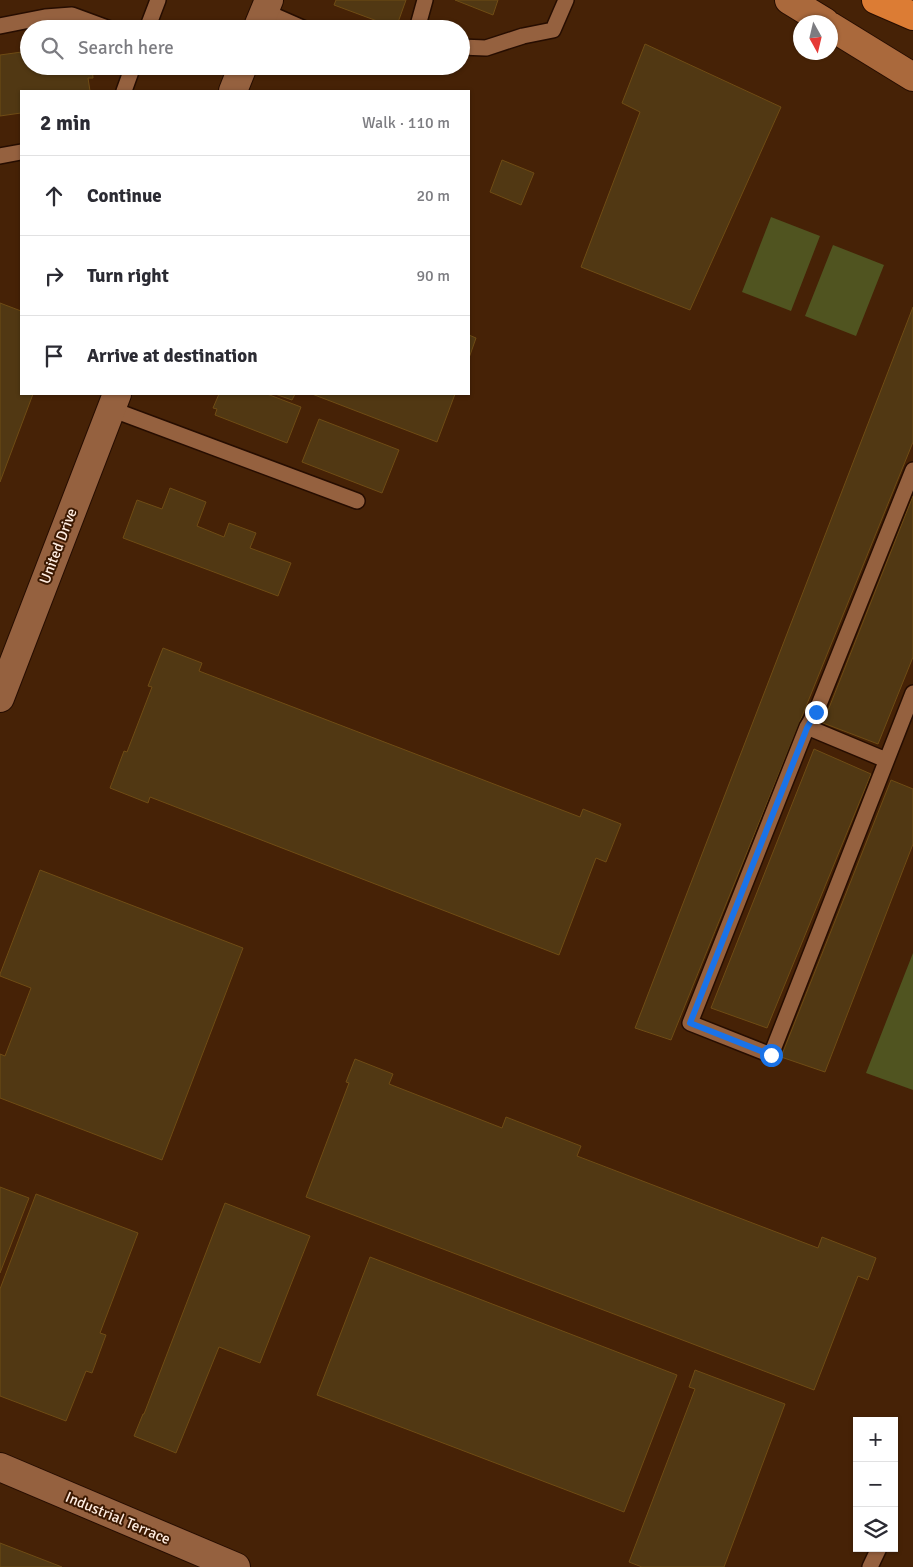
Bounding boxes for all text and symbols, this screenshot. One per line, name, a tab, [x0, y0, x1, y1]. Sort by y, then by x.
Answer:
north arrow	[793, 15, 838, 60]
search box	[20, 20, 470, 75]
icon: search	[38, 34, 66, 62]
text: Search here	[78, 36, 174, 60]
text: 2 min	[40, 110, 91, 136]
text: Walk · 110 m	[362, 113, 450, 133]
icon: ahead	[40, 182, 68, 210]
text: Continue	[87, 184, 162, 208]
text: 20 m	[416, 186, 450, 206]
icon: right	[40, 262, 68, 290]
text: Turn right	[87, 264, 169, 288]
text: 90 m	[416, 266, 450, 286]
icon: arrive	[40, 342, 68, 370]
text: Arrive at destination	[87, 344, 258, 368]
street label: United Drive	[35, 506, 81, 586]
route end	[805, 701, 828, 724]
route start	[760, 1044, 783, 1067]
map controls	[853, 1417, 898, 1552]
button: +	[853, 1417, 898, 1462]
button: −	[853, 1462, 898, 1507]
street label: Industrial Terrace	[63, 1488, 173, 1548]
button: layers	[853, 1507, 898, 1552]

